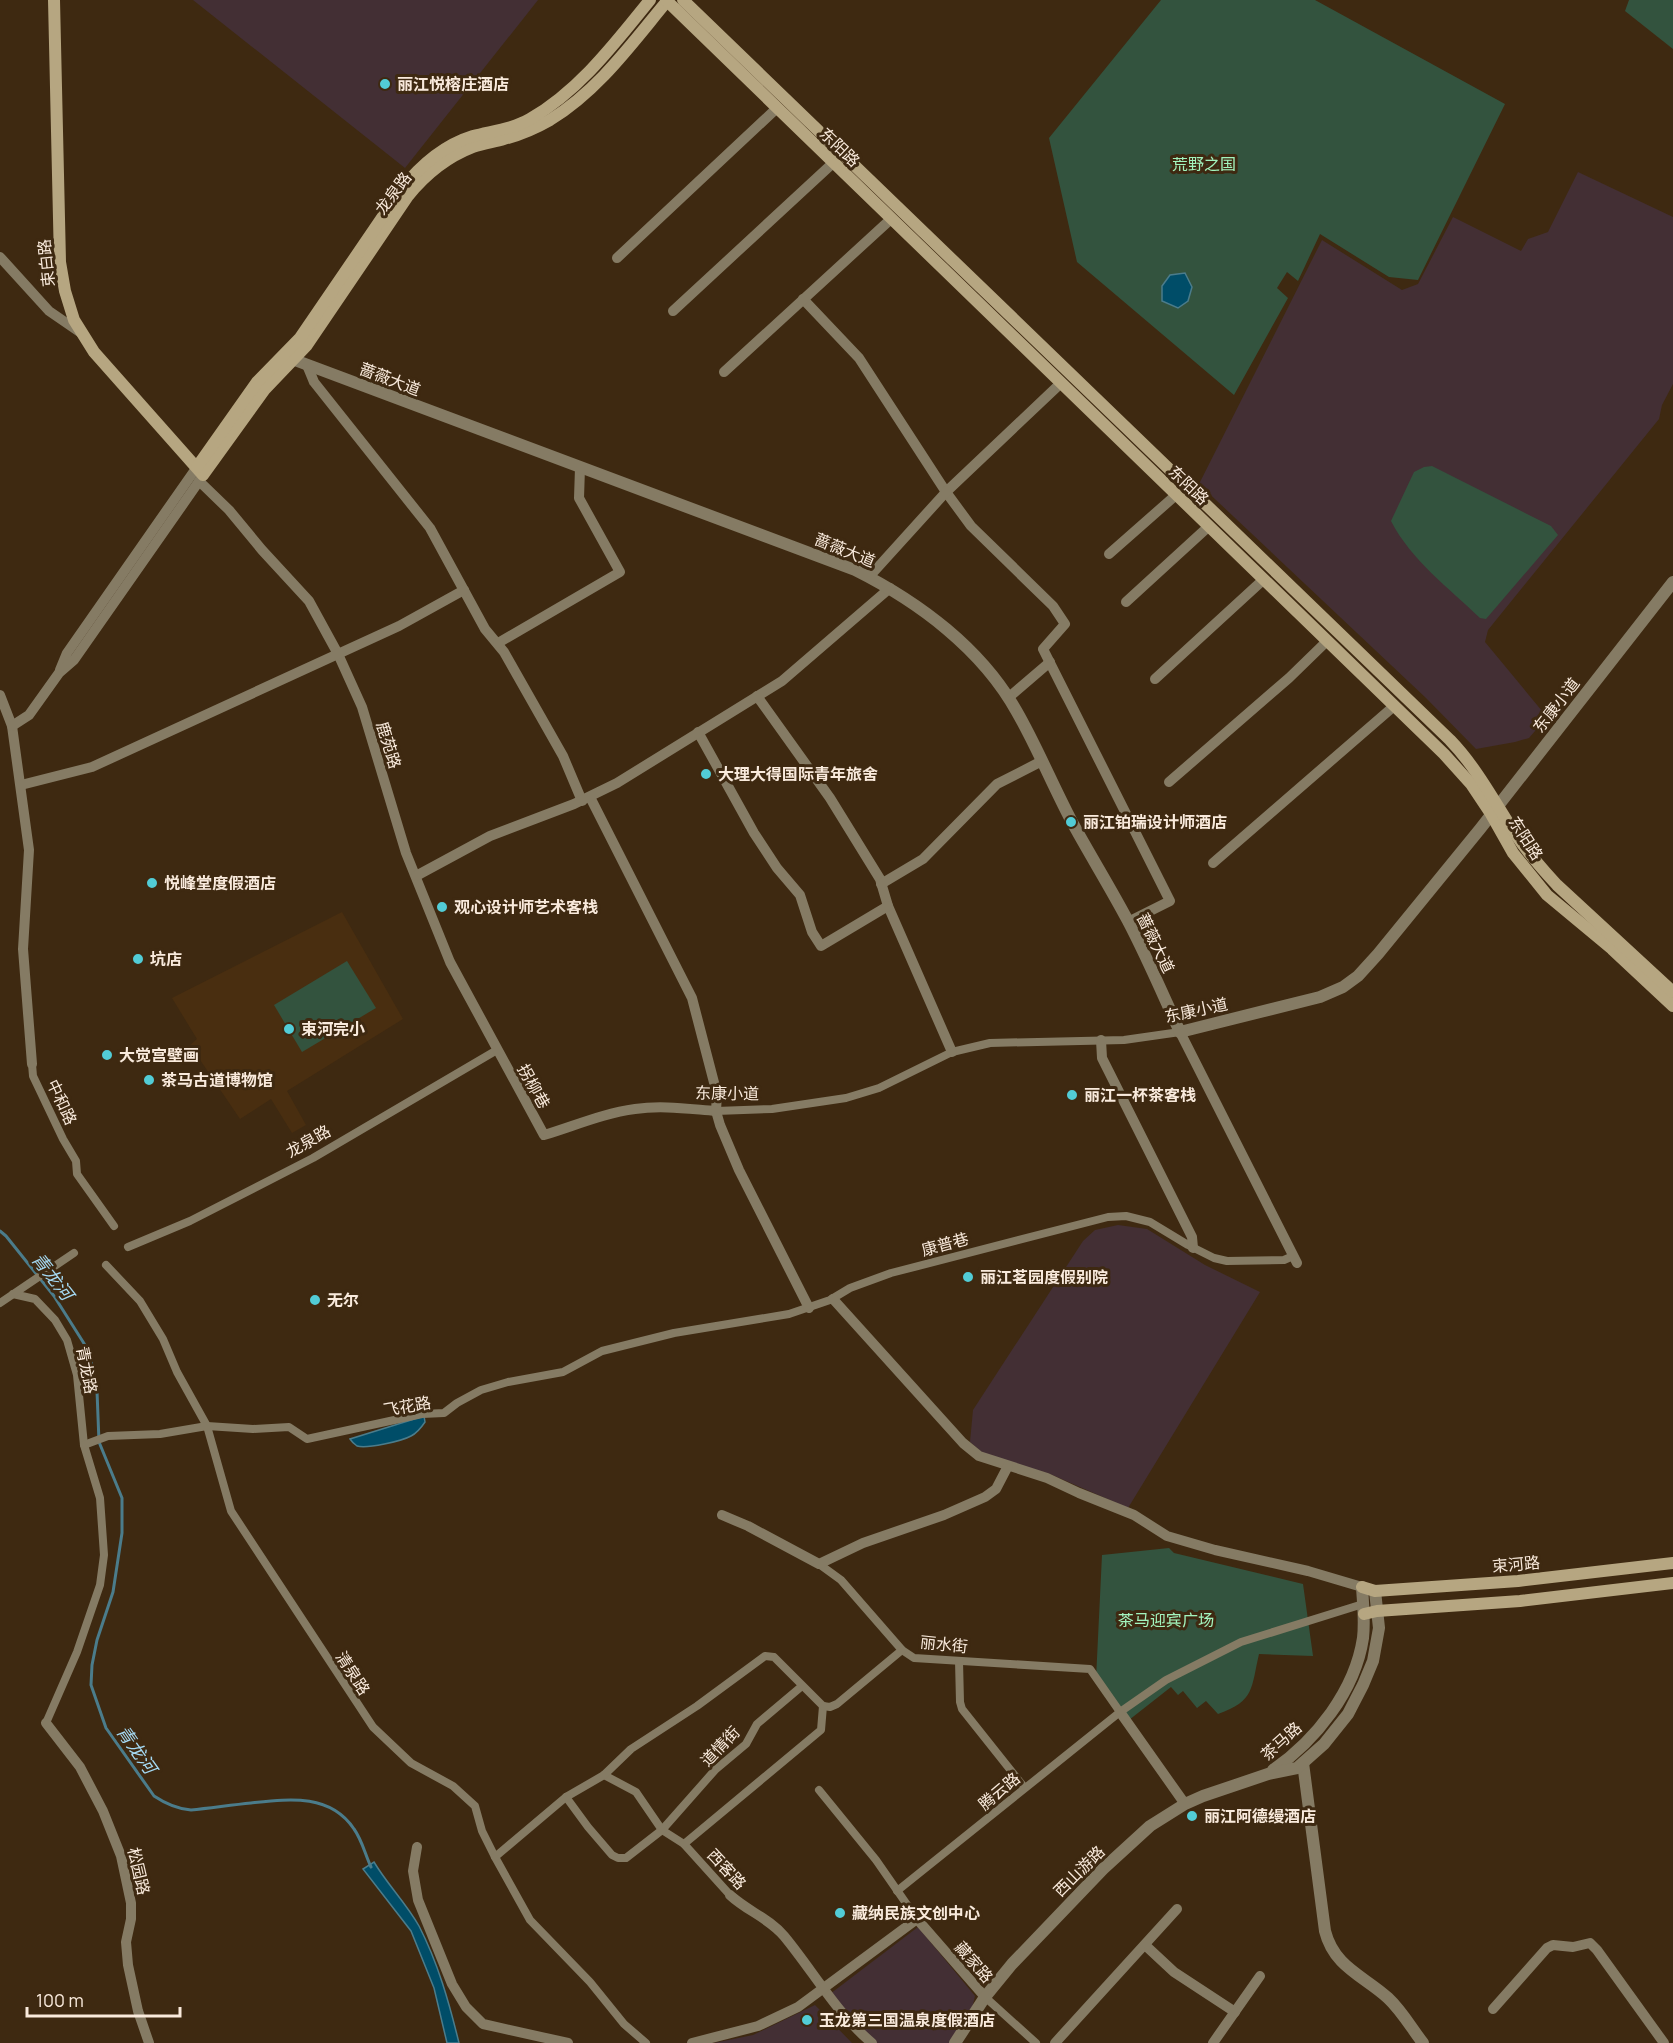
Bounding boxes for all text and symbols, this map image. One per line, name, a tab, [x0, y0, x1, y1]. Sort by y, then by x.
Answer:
place label: 丽江悦榕庄酒店	[397, 73, 509, 95]
marker: 丽江悦榕庄酒店	[378, 77, 392, 91]
street label: 东阳路	[815, 122, 865, 172]
park label: 荒野之国	[1172, 153, 1236, 175]
street label: 龙泉路	[370, 167, 416, 219]
street label: 束白路	[33, 238, 59, 288]
street label: 蔷薇大道	[356, 357, 424, 401]
street label: 东阳路	[1164, 460, 1214, 510]
street label: 蔷薇大道	[811, 528, 879, 572]
street label: 东康小道	[1528, 673, 1584, 737]
street label: 鹿苑路	[371, 719, 407, 771]
place label: 大理大得国际青年旅舍	[718, 763, 878, 785]
marker: 大理大得国际青年旅舍	[699, 767, 713, 781]
place label: 丽江铂瑞设计师酒店	[1083, 811, 1227, 833]
street label: 东阳路	[1504, 812, 1548, 864]
marker: 丽江铂瑞设计师酒店	[1064, 815, 1078, 829]
place label: 悦峰堂度假酒店	[164, 872, 276, 894]
marker: 悦峰堂度假酒店	[145, 876, 159, 890]
place label: 观心设计师艺术客栈	[454, 896, 598, 918]
marker: 观心设计师艺术客栈	[435, 900, 449, 914]
street label: 蔷薇大道	[1132, 909, 1180, 977]
place label: 坑店	[150, 948, 182, 970]
marker: 坑店	[131, 952, 145, 966]
street label: 东康小道	[1162, 993, 1230, 1027]
place label: 束河完小	[301, 1018, 365, 1040]
marker: 束河完小	[282, 1022, 296, 1036]
place label: 大觉宫壁画	[119, 1044, 199, 1066]
marker: 大觉宫壁画	[100, 1048, 114, 1062]
street label: 拐柳巷	[513, 1060, 555, 1112]
place label: 茶马古道博物馆	[161, 1069, 273, 1091]
marker: 茶马古道博物馆	[142, 1073, 156, 1087]
street label: 中和路	[42, 1076, 82, 1128]
street label: 东康小道	[695, 1081, 759, 1105]
place label: 丽江一杯茶客栈	[1084, 1084, 1196, 1106]
marker: 丽江一杯茶客栈	[1065, 1088, 1079, 1102]
street label: 龙泉路	[282, 1120, 334, 1162]
street label: 康普巷	[919, 1227, 971, 1261]
water label: 青龙河	[27, 1247, 81, 1307]
place label: 丽江茗园度假别院	[980, 1266, 1108, 1288]
marker: 丽江茗园度假别院	[961, 1270, 975, 1284]
place label: 无尔	[327, 1289, 359, 1311]
marker: 无尔	[308, 1293, 322, 1307]
street label: 青龙路	[72, 1344, 102, 1396]
street label: 飞花路	[381, 1391, 433, 1421]
street label: 束河路	[1491, 1551, 1541, 1577]
park label: 茶马迎宾广场	[1118, 1609, 1214, 1631]
street label: 丽水街	[919, 1631, 969, 1657]
street label: 清泉路	[331, 1647, 375, 1699]
street label: 茶马路	[1256, 1717, 1306, 1765]
water label: 青龙河	[112, 1720, 164, 1780]
street label: 道情街	[695, 1721, 745, 1771]
street label: 腾云路	[974, 1767, 1024, 1815]
place label: 丽江阿德缦酒店	[1204, 1805, 1316, 1827]
marker: 丽江阿德缦酒店	[1185, 1809, 1199, 1823]
street label: 西山游路	[1049, 1841, 1109, 1901]
street label: 西客路	[703, 1844, 751, 1894]
street label: 松园路	[123, 1845, 155, 1897]
place label: 藏纳民族文创中心	[852, 1902, 980, 1924]
marker: 藏纳民族文创中心	[833, 1906, 847, 1920]
street label: 藏家路	[950, 1937, 998, 1987]
scale bar	[27, 1980, 180, 2018]
text: 100 m	[36, 1988, 84, 2012]
place label: 玉龙第三国温泉度假酒店	[819, 2009, 995, 2031]
marker: 玉龙第三国温泉度假酒店	[800, 2013, 814, 2027]

